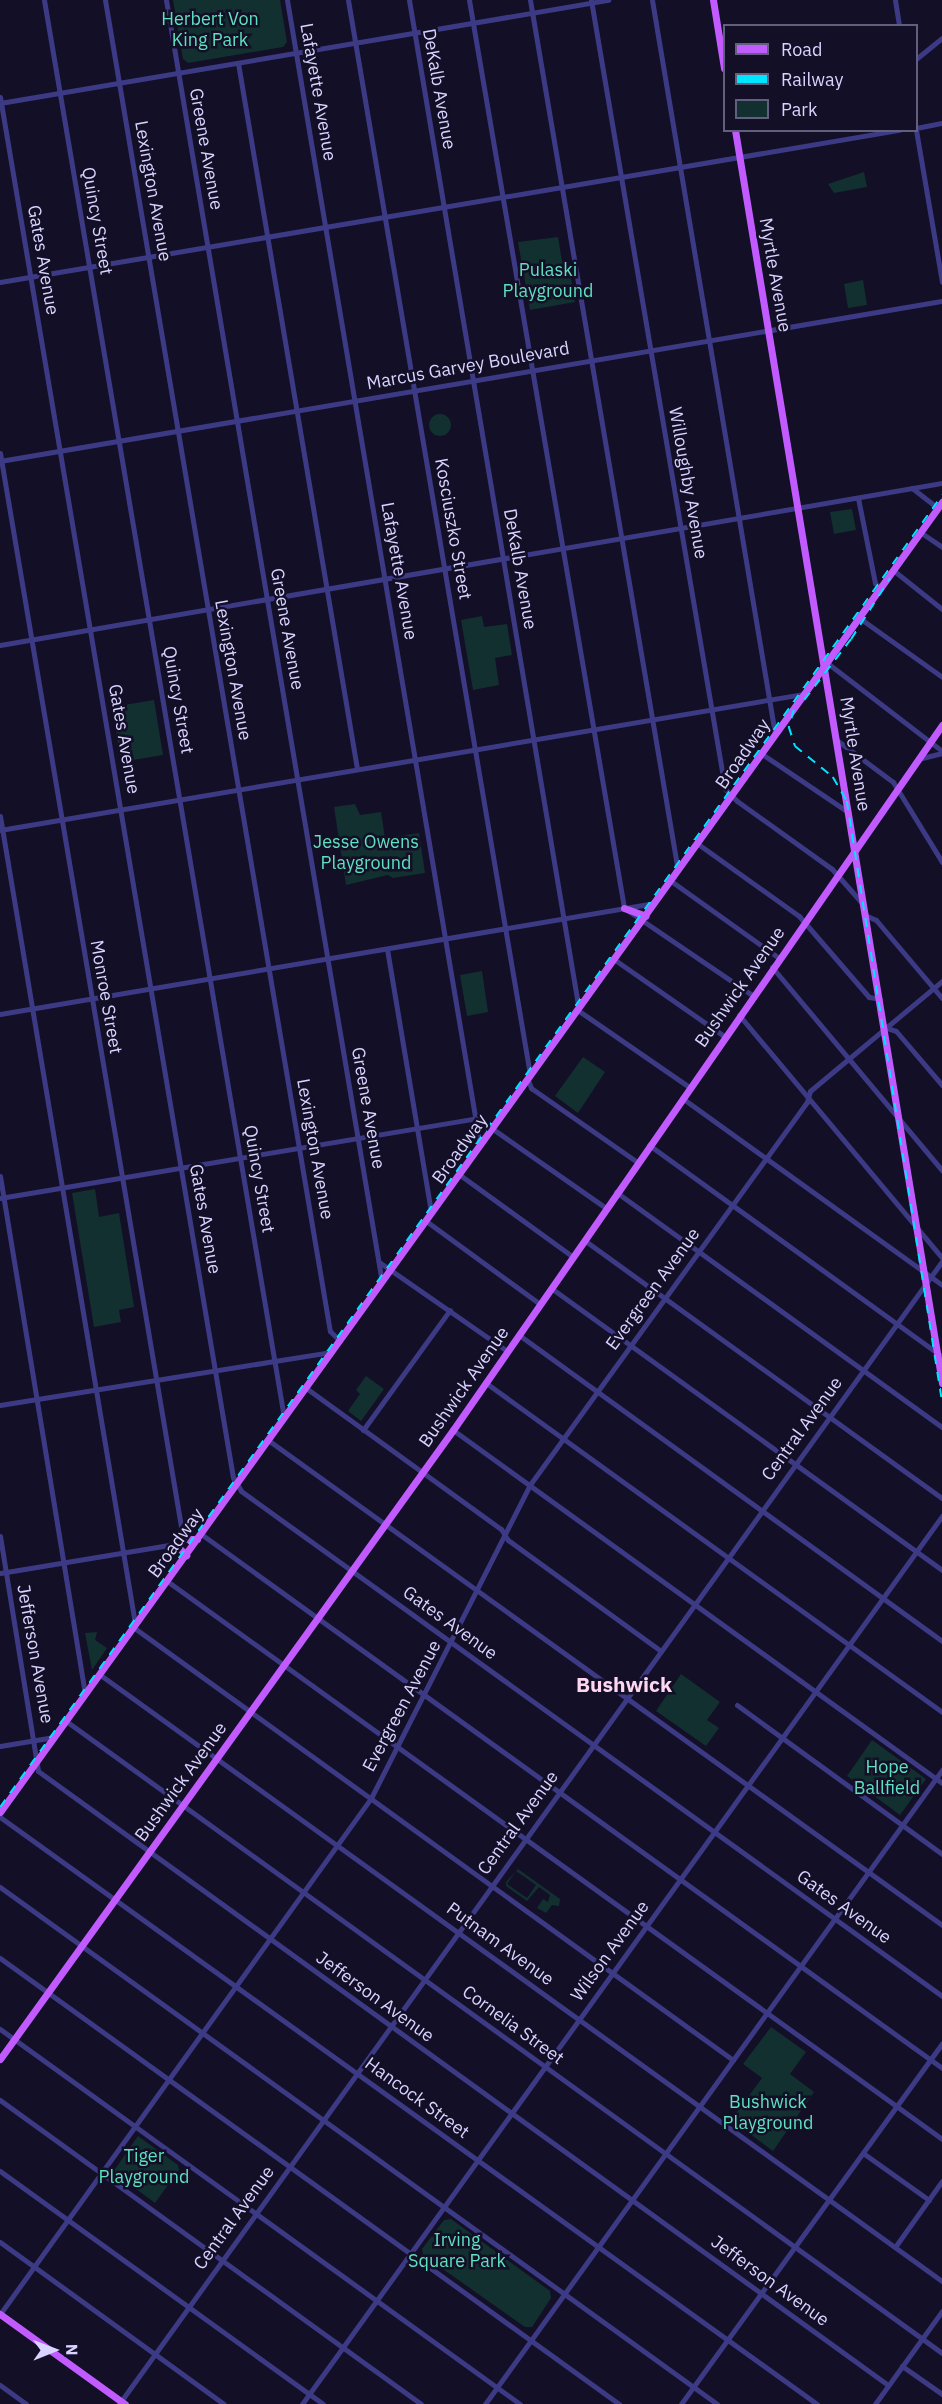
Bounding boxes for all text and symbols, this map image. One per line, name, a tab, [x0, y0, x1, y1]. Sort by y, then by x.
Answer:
park label: Herbert Von King Park	[161, 9, 259, 52]
street label: Lafayette Avenue	[295, 21, 341, 163]
legend	[723, 24, 918, 132]
street label: DeKalb Avenue	[418, 27, 460, 151]
text: Road	[781, 38, 822, 61]
text: Railway	[781, 68, 843, 91]
street label: Greene Avenue	[185, 86, 227, 212]
text: Park	[781, 98, 817, 121]
street label: Lexington Avenue	[130, 119, 176, 263]
street label: Quincy Street	[77, 165, 117, 277]
street label: Gates Avenue	[23, 203, 63, 317]
street label: Myrtle Avenue	[754, 216, 796, 334]
park label: Pulaski Playground	[503, 260, 593, 302]
street label: Marcus Garvey Boulevard	[365, 338, 571, 394]
street label: Willoughby Avenue	[664, 405, 712, 561]
street label: Kosciuszko Street	[430, 457, 476, 601]
street label: Lafayette Avenue	[376, 500, 422, 642]
street label: DeKalb Avenue	[499, 507, 541, 631]
street label: Greene Avenue	[266, 566, 308, 692]
street label: Lexington Avenue	[210, 598, 256, 742]
street label: Quincy Street	[158, 644, 198, 756]
street label: Gates Avenue	[104, 682, 144, 796]
street label: Myrtle Avenue	[835, 695, 875, 813]
street label: Broadway	[711, 715, 775, 793]
park label: Jesse Owens Playground	[313, 832, 419, 874]
street label: Bushwick Avenue	[690, 923, 790, 1051]
street label: Monroe Street	[85, 938, 127, 1056]
street label: Greene Avenue	[347, 1045, 389, 1171]
street label: Lexington Avenue	[292, 1077, 338, 1221]
street label: Broadway	[428, 1110, 492, 1188]
street label: Quincy Street	[239, 1123, 279, 1235]
street label: Gates Avenue	[185, 1162, 225, 1276]
street label: Evergreen Avenue	[601, 1224, 705, 1354]
street label: Bushwick Avenue	[414, 1323, 514, 1451]
street label: Central Avenue	[757, 1373, 847, 1485]
street label: Broadway	[144, 1504, 208, 1582]
street label: Gates Avenue	[399, 1582, 501, 1664]
street label: Jefferson Avenue	[12, 1583, 58, 1725]
street label: Evergreen Avenue	[358, 1637, 446, 1775]
district label: Bushwick	[576, 1671, 672, 1697]
street label: Bushwick Avenue	[131, 1718, 231, 1846]
park label: Hope Ballfield	[854, 1757, 920, 1800]
street label: Central Avenue	[473, 1767, 563, 1879]
street label: Gates Avenue	[793, 1866, 895, 1948]
street label: Wilson Avenue	[566, 1897, 654, 2005]
street label: Putnam Avenue	[442, 1898, 558, 1990]
street label: Jefferson Avenue	[312, 1947, 438, 2047]
street label: Cornelia Street	[458, 1981, 568, 2069]
street label: Hancock Street	[361, 2053, 473, 2143]
park label: Bushwick Playground	[723, 2092, 813, 2134]
park label: Tiger Playground	[99, 2146, 189, 2188]
street label: Central Avenue	[189, 2162, 279, 2274]
park label: Irving Square Park	[408, 2230, 506, 2272]
street label: Jefferson Avenue	[707, 2231, 833, 2331]
north arrow	[24, 2320, 84, 2380]
text: N	[62, 2344, 82, 2356]

